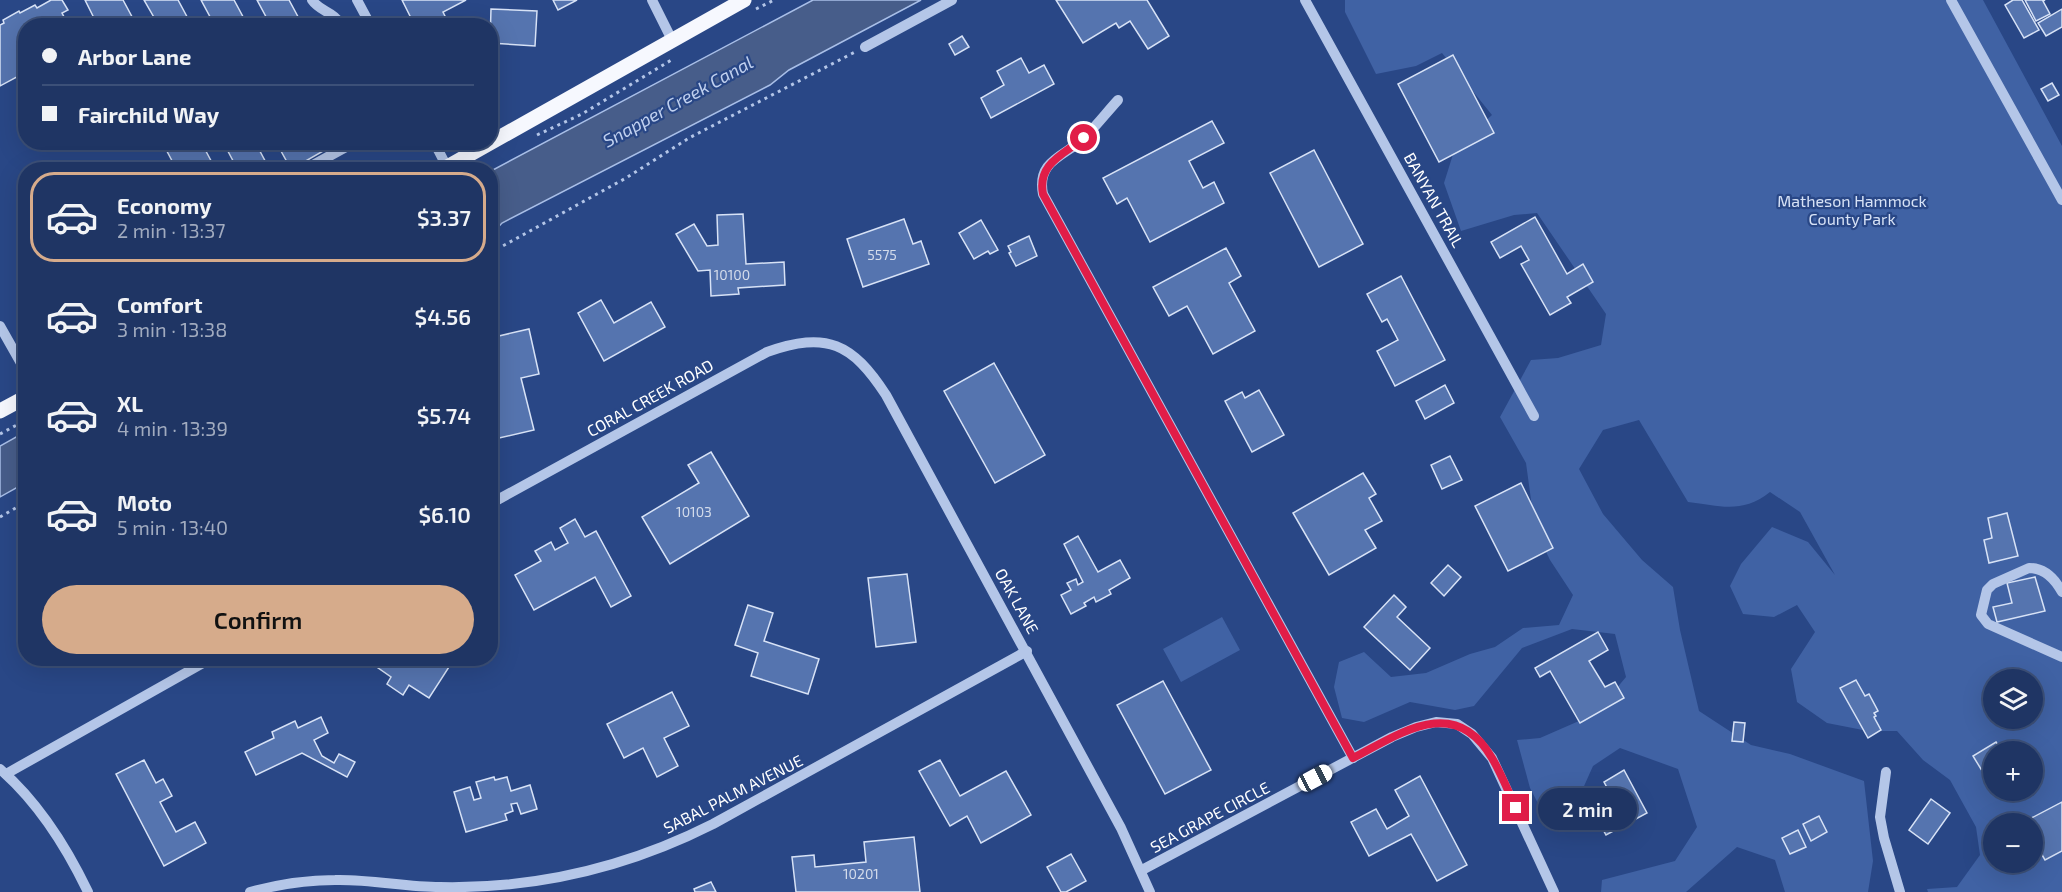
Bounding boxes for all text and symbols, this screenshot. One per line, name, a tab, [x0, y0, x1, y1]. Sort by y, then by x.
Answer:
text: Arbor Lane	[78, 43, 192, 69]
water label: Snapper Creek Canal	[599, 51, 756, 152]
text: Fairchild Way	[78, 101, 219, 127]
route start	[1070, 124, 1097, 151]
street label: BANYAN TRAIL	[1401, 149, 1468, 250]
icon: car	[45, 190, 99, 244]
park label: Matheson Hammock County Park	[1777, 191, 1927, 228]
text: Economy	[117, 192, 212, 218]
text: $3.37	[417, 204, 471, 230]
text: 2 min · 13:37	[117, 218, 226, 242]
house number: 5575	[867, 246, 897, 263]
house number: 10100	[714, 266, 750, 283]
icon: car	[45, 289, 99, 343]
text: Comfort	[117, 291, 202, 317]
text: $4.56	[415, 303, 471, 329]
text: 3 min · 13:38	[117, 317, 227, 341]
street label: CORAL CREEK ROAD	[583, 355, 716, 440]
icon: car	[45, 388, 99, 442]
text: XL	[117, 390, 143, 416]
text: $5.74	[417, 402, 471, 428]
text: 4 min · 13:39	[117, 416, 228, 440]
icon: car	[45, 487, 99, 541]
text: Moto	[117, 489, 172, 515]
text: $6.10	[418, 501, 471, 527]
house number: 10103	[676, 503, 712, 520]
text: 5 min · 13:40	[117, 515, 228, 539]
street label: OAK LANE	[992, 565, 1043, 637]
button: Confirm	[42, 585, 474, 654]
map controls	[1983, 669, 2043, 873]
button: layers	[1983, 669, 2043, 729]
button: +	[1983, 741, 2043, 801]
street label: SABAL PALM AVENUE	[660, 750, 806, 837]
car	[1295, 762, 1335, 794]
street label: SEA GRAPE CIRCLE	[1147, 777, 1273, 856]
callout: 2 min	[1537, 787, 1636, 829]
route end	[1502, 794, 1529, 821]
text: 2 min	[1562, 797, 1613, 821]
button: −	[1983, 813, 2043, 873]
house number: 10201	[843, 865, 879, 882]

